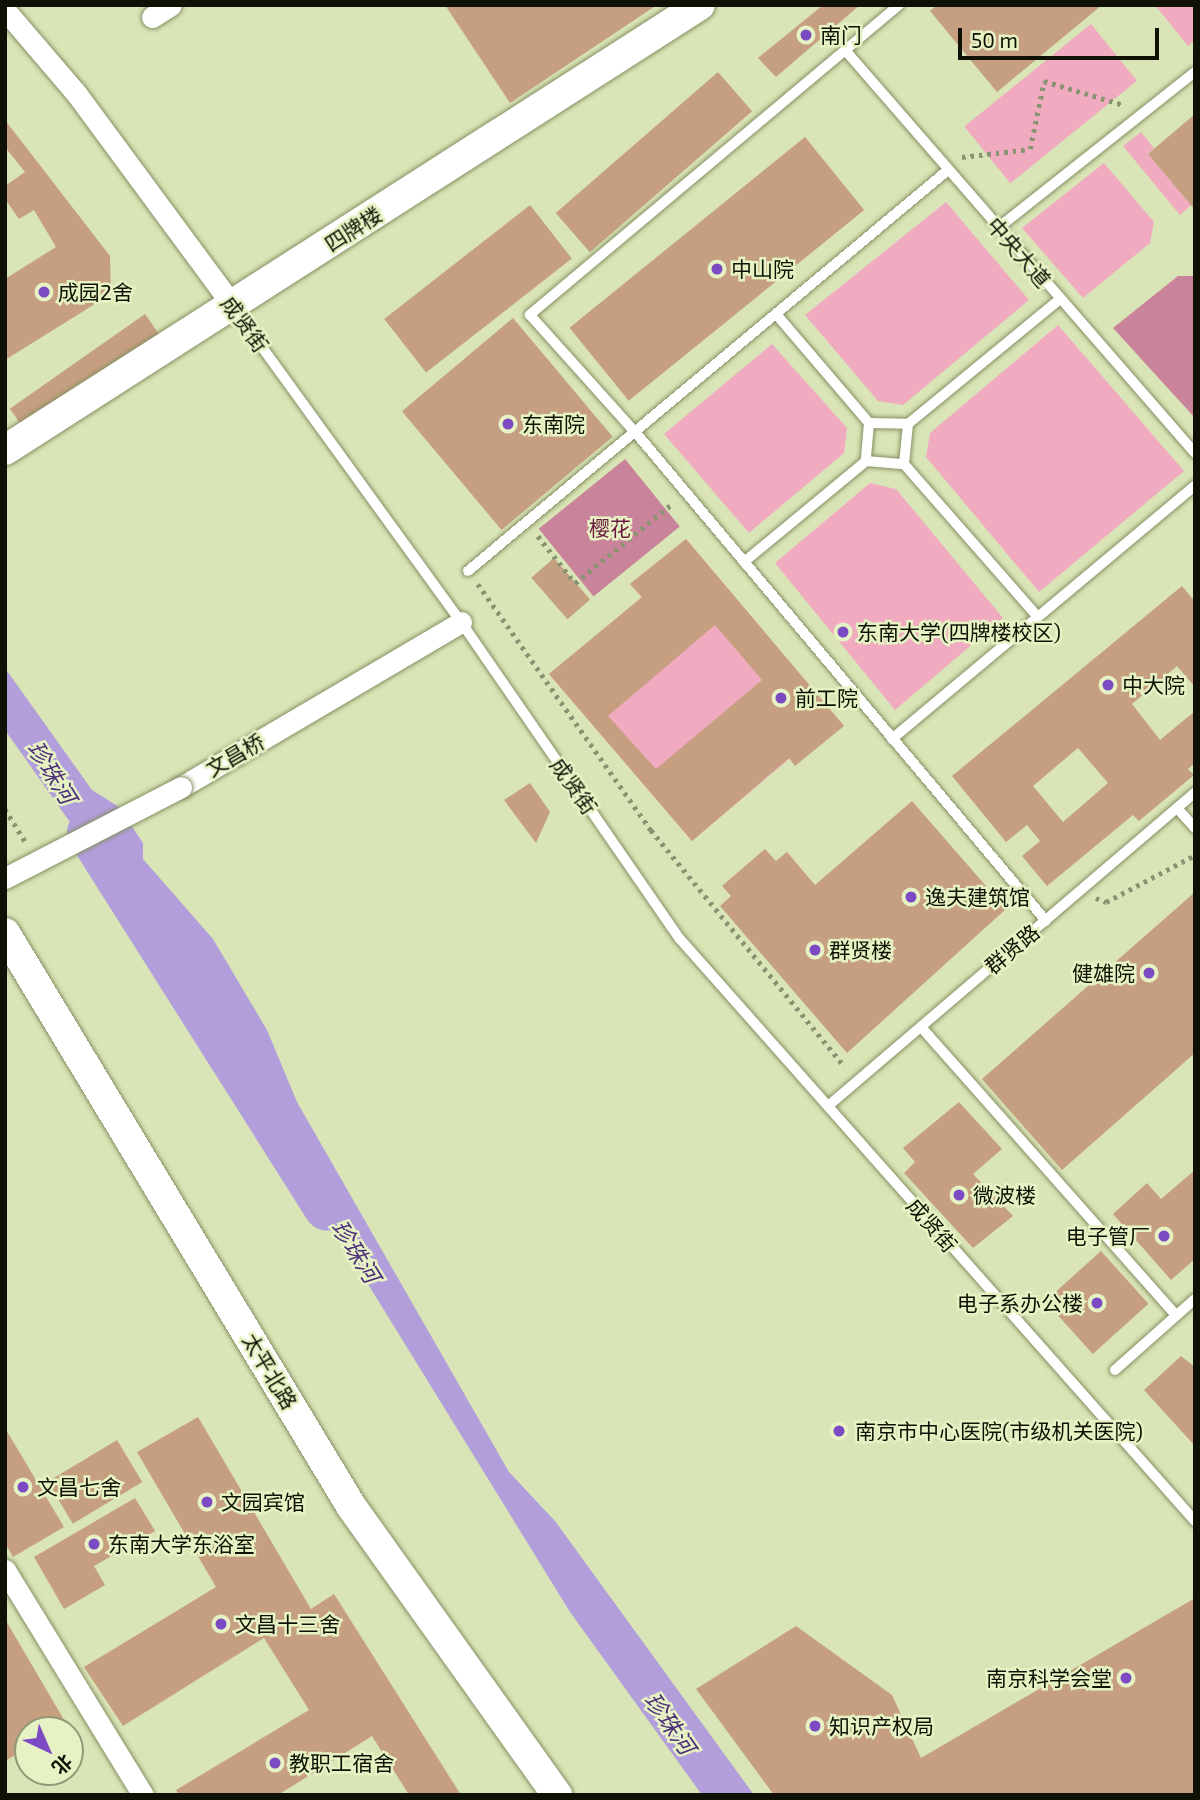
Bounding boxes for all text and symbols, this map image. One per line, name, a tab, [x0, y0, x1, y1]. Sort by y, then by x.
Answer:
scale bar	[962, 14, 1163, 58]
place label: 南门	[820, 22, 862, 48]
marker: 南门	[798, 27, 814, 43]
text: 50 m	[971, 27, 1018, 52]
street label: 四牌楼	[320, 201, 386, 257]
street label: 中央大道	[982, 212, 1056, 292]
place label: 中山院	[731, 256, 794, 282]
marker: 中山院	[709, 261, 725, 277]
place label: 成园2舍	[58, 279, 133, 305]
marker: 成园2舍	[36, 284, 52, 300]
street label: 成贤街	[216, 291, 274, 357]
place label: 东南院	[522, 411, 585, 437]
marker: 东南院	[500, 416, 516, 432]
park label: 樱花	[589, 515, 631, 541]
place label: 东南大学(四牌楼校区)	[857, 619, 1061, 645]
marker: 东南大学(四牌楼校区)	[835, 624, 851, 640]
place label: 中大院	[1122, 672, 1185, 698]
marker: 中大院	[1100, 677, 1116, 693]
place label: 前工院	[795, 685, 858, 711]
marker: 前工院	[773, 690, 789, 706]
street label: 文昌桥	[201, 728, 269, 782]
water label: 珍珠河	[22, 735, 82, 809]
street label: 成贤街	[546, 753, 602, 819]
place label: 逸夫建筑馆	[925, 884, 1030, 910]
marker: 逸夫建筑馆	[903, 889, 919, 905]
street label: 群贤路	[980, 919, 1044, 979]
place label: 群贤楼	[829, 937, 892, 963]
marker: 群贤楼	[807, 942, 823, 958]
place label: 健雄院	[1072, 960, 1135, 986]
marker: 健雄院	[1141, 965, 1157, 981]
place label: 微波楼	[973, 1182, 1036, 1208]
marker: 微波楼	[951, 1187, 967, 1203]
street label: 成贤街	[902, 1193, 962, 1257]
water label: 珍珠河	[326, 1214, 386, 1288]
place label: 电子管厂	[1066, 1223, 1150, 1249]
marker: 电子管厂	[1156, 1228, 1172, 1244]
place label: 电子系办公楼	[957, 1290, 1083, 1316]
marker: 电子系办公楼	[1089, 1295, 1105, 1311]
street label: 太平北路	[238, 1329, 302, 1413]
place label: 南京市中心医院(市级机关医院)	[855, 1418, 1143, 1444]
marker: 南京市中心医院(市级机关医院)	[829, 1421, 849, 1441]
place label: 文昌七舍	[37, 1474, 121, 1500]
marker: 文昌七舍	[15, 1479, 31, 1495]
place label: 文园宾馆	[221, 1489, 305, 1515]
marker: 文园宾馆	[199, 1494, 215, 1510]
place label: 东南大学东浴室	[108, 1531, 255, 1557]
marker: 东南大学东浴室	[86, 1536, 102, 1552]
place label: 文昌十三舍	[235, 1611, 340, 1637]
marker: 文昌十三舍	[213, 1616, 229, 1632]
place label: 南京科学会堂	[986, 1665, 1112, 1691]
marker: 南京科学会堂	[1118, 1670, 1134, 1686]
water label: 珍珠河	[639, 1687, 701, 1759]
place label: 知识产权局	[829, 1713, 934, 1739]
north arrow	[14, 1716, 84, 1786]
marker: 知识产权局	[807, 1718, 823, 1734]
text: 北	[48, 1750, 77, 1780]
place label: 教职工宿舍	[289, 1750, 394, 1776]
marker: 教职工宿舍	[267, 1755, 283, 1771]

